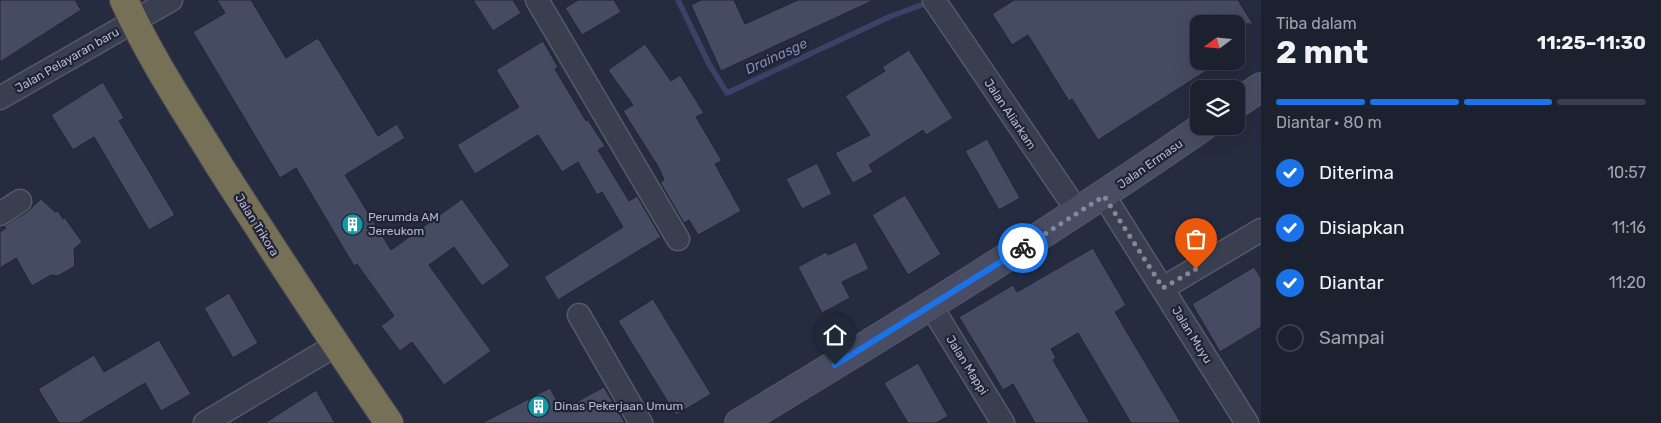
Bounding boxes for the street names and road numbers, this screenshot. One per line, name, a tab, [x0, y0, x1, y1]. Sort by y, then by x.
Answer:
street label: Jalan Pelayaran baru	[13, 25, 121, 95]
street label: Jalan Aliarkam	[981, 76, 1039, 152]
street label: Jalan Ermasu	[1115, 136, 1185, 192]
street label: Jalan Trikora	[232, 191, 282, 259]
street label: Jalan Muyu	[1169, 304, 1215, 366]
street label: Jalan Mappi	[943, 333, 991, 397]

